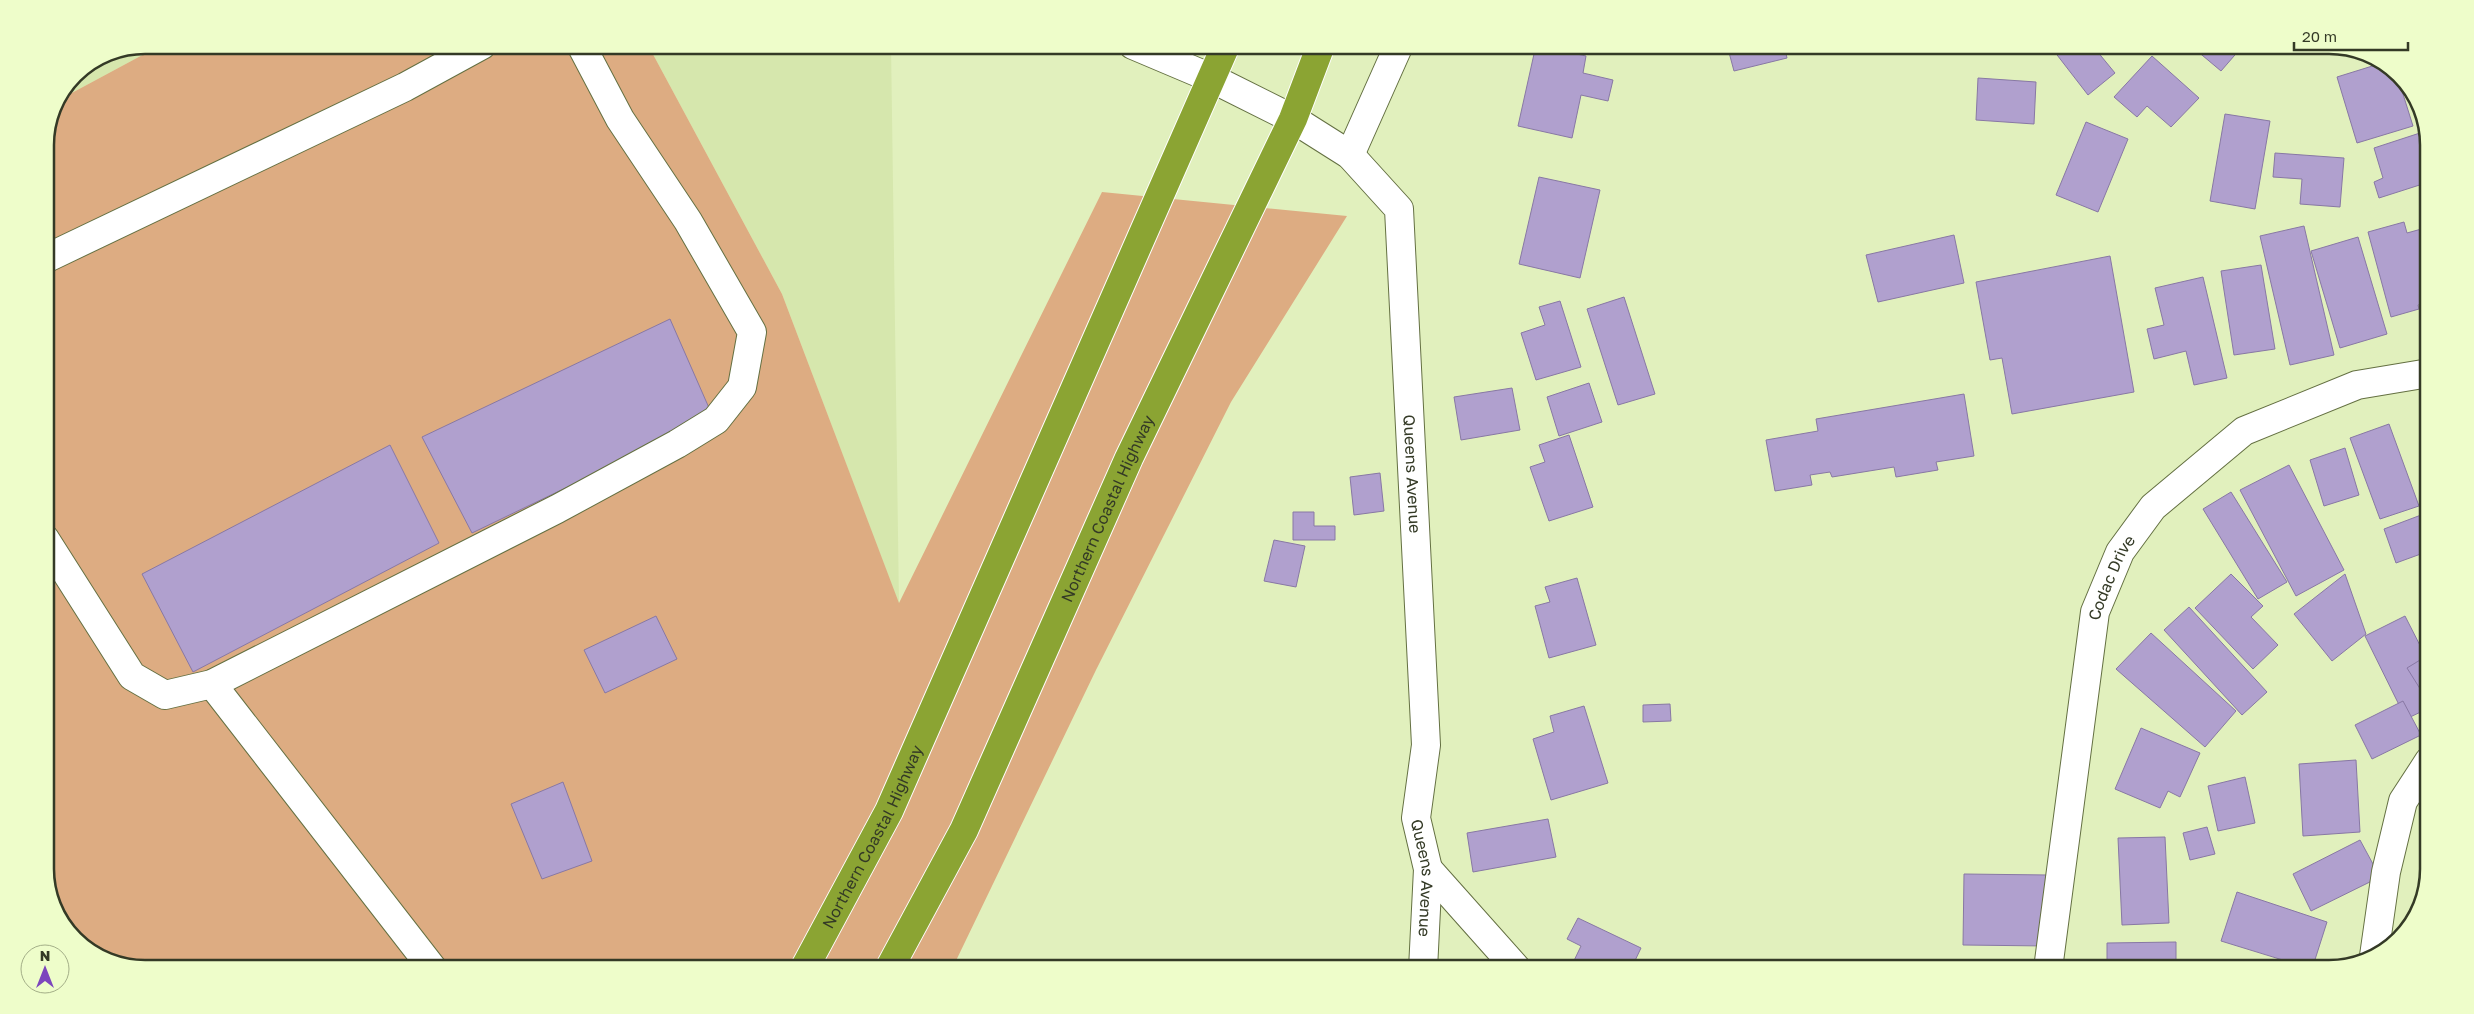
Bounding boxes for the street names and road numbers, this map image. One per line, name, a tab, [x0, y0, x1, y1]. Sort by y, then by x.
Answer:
street label: Northern Coastal Highway	[1056, 412, 1158, 605]
street label: Queens Avenue	[1399, 414, 1425, 534]
street label: Codac Drive	[2084, 531, 2139, 621]
street label: Northern Coastal Highway	[818, 742, 927, 932]
street label: Queens Avenue	[1407, 817, 1438, 937]

